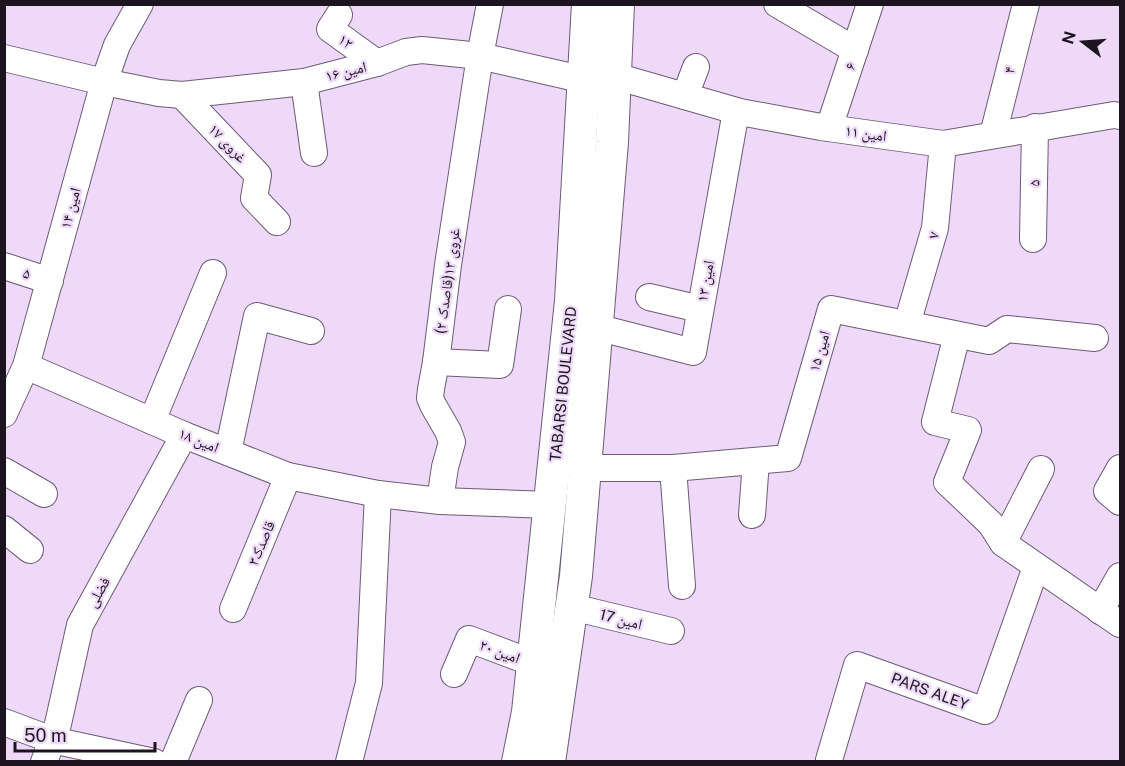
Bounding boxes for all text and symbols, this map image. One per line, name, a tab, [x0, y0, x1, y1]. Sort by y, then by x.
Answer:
north arrow	[1053, 12, 1113, 72]
text: N	[1058, 29, 1080, 47]
street label: ۱۲	[336, 30, 357, 52]
street label: امین ۱۶	[324, 58, 369, 86]
street label: ۶	[841, 60, 859, 72]
street label: ۴	[1000, 64, 1018, 75]
street label: غروی ۱۷	[204, 120, 251, 168]
street label: امین ۱۱	[844, 122, 888, 146]
street label: ۵	[1025, 179, 1043, 187]
street label: امین ۱۴	[56, 186, 86, 231]
street label: غروی ۱۳(قاصدک ۲)	[431, 227, 465, 335]
street label: ۷	[924, 229, 942, 240]
street label: امین ۱۳	[693, 259, 719, 303]
street label: ۵	[21, 264, 33, 282]
street label: TABARSI BOULEVARD	[546, 306, 580, 462]
street label: امین ۱۵	[805, 329, 835, 374]
street label: امین ۱۸	[176, 424, 222, 458]
street label: قاصدک۳	[244, 518, 278, 568]
street label: فضلی	[83, 574, 115, 611]
street label: امین 17	[597, 606, 644, 634]
street label: امین ۲۰	[477, 636, 523, 668]
street label: PARS ALEY	[889, 669, 971, 713]
scale bar	[15, 715, 154, 753]
text: 50 m	[24, 725, 67, 746]

